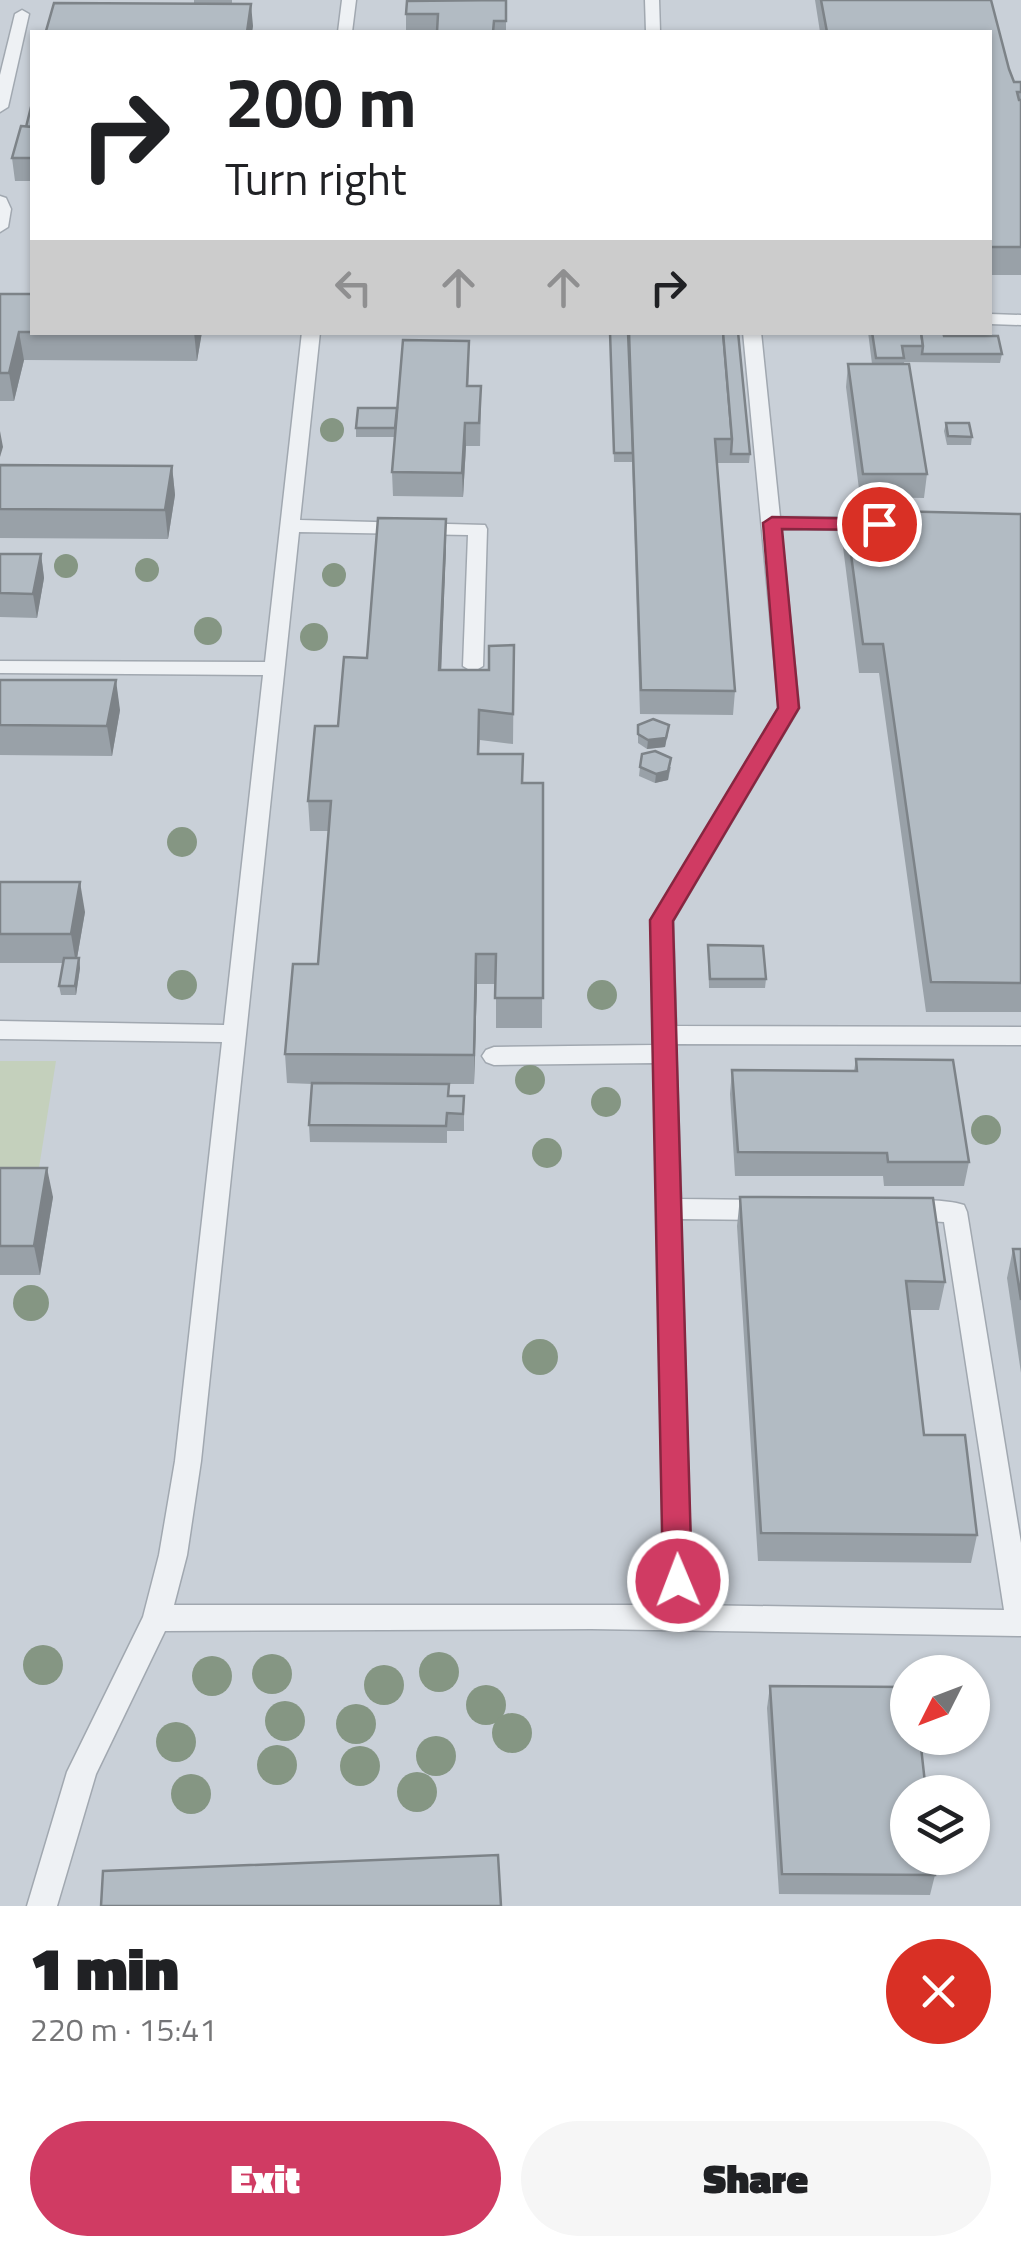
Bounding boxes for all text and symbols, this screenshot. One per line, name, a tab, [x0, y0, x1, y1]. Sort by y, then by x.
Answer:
text: 200 m	[225, 48, 417, 154]
icon: right	[60, 70, 190, 200]
text: Turn right	[225, 144, 407, 212]
icon: left	[326, 260, 381, 315]
icon: ahead	[431, 260, 486, 315]
icon: ahead	[536, 260, 591, 315]
icon: right	[641, 260, 696, 315]
pin	[837, 482, 922, 567]
icon: arrive	[852, 497, 907, 552]
position arrow	[626, 1529, 730, 1633]
north arrow	[890, 1655, 990, 1755]
map controls	[890, 1655, 990, 1875]
button: layers	[890, 1775, 990, 1875]
text: 1 min	[30, 1922, 179, 2013]
button: close	[886, 1939, 991, 2044]
text: 220 m · 15:41	[30, 2005, 217, 2053]
button: Exit	[30, 2121, 501, 2236]
button: Share	[521, 2121, 991, 2236]

